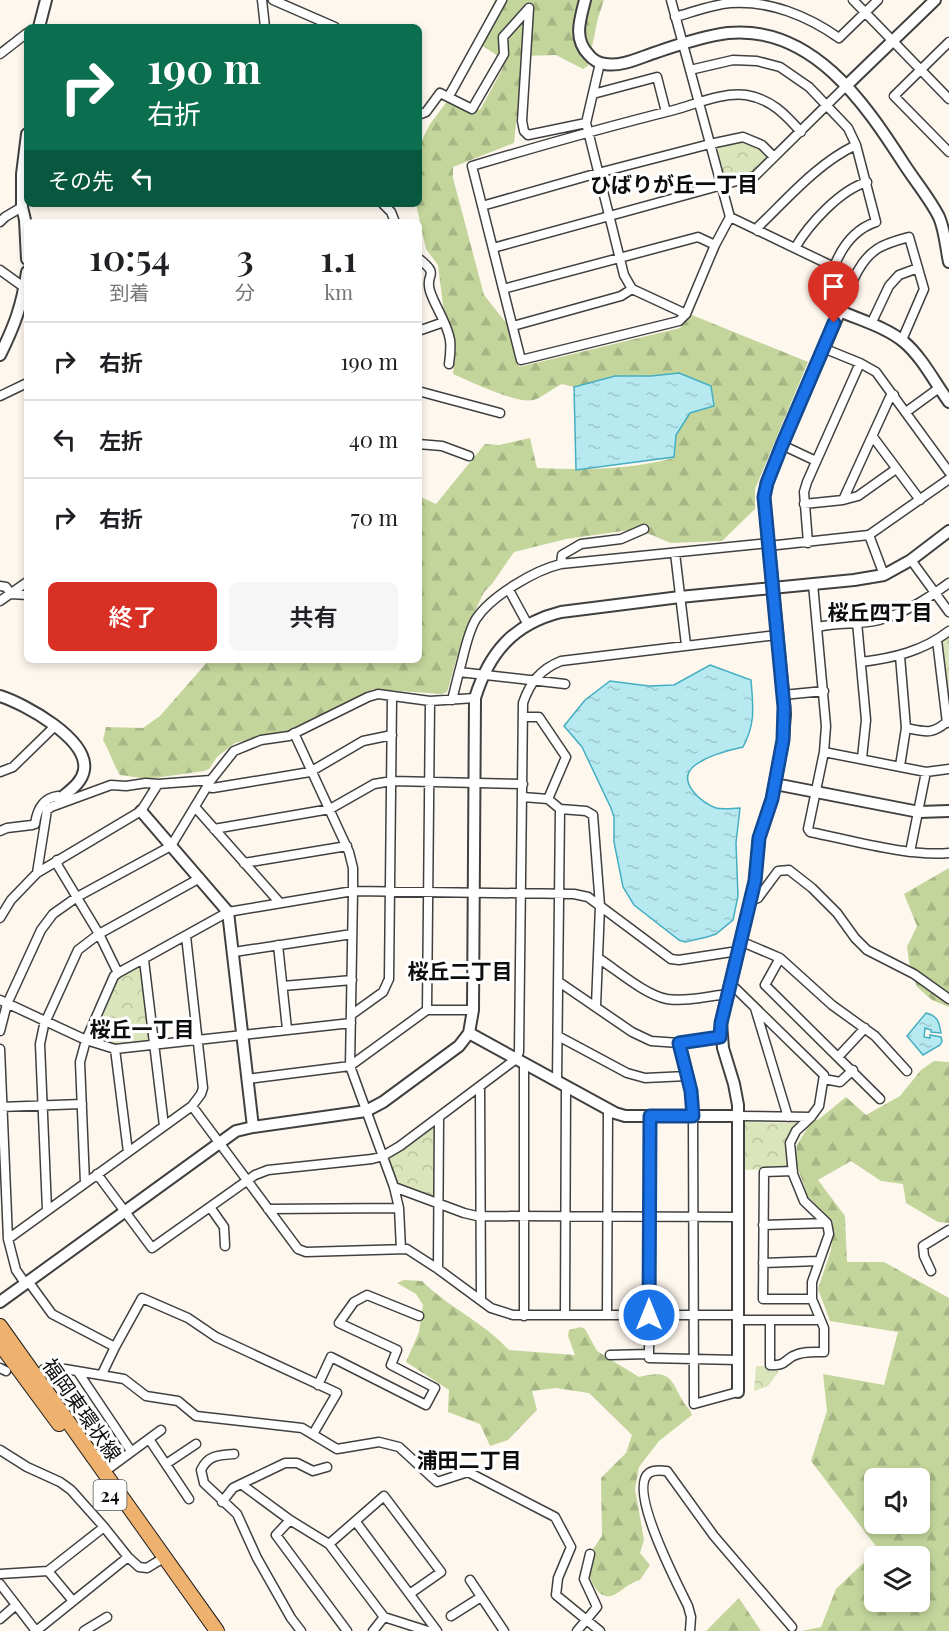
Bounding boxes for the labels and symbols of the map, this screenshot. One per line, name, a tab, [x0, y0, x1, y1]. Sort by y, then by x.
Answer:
district label: ひばりが丘一丁目	[590, 169, 758, 197]
pin	[808, 261, 859, 323]
district label: 桜丘四丁目	[828, 597, 933, 625]
district label: 桜丘二丁目	[408, 956, 513, 984]
district label: 桜丘一丁目	[90, 1014, 195, 1042]
position arrow	[617, 1283, 681, 1347]
street label: 福岡東環状線	[38, 1352, 128, 1466]
district label: 浦田二丁目	[417, 1445, 522, 1473]
road number: 24	[94, 1480, 126, 1510]

